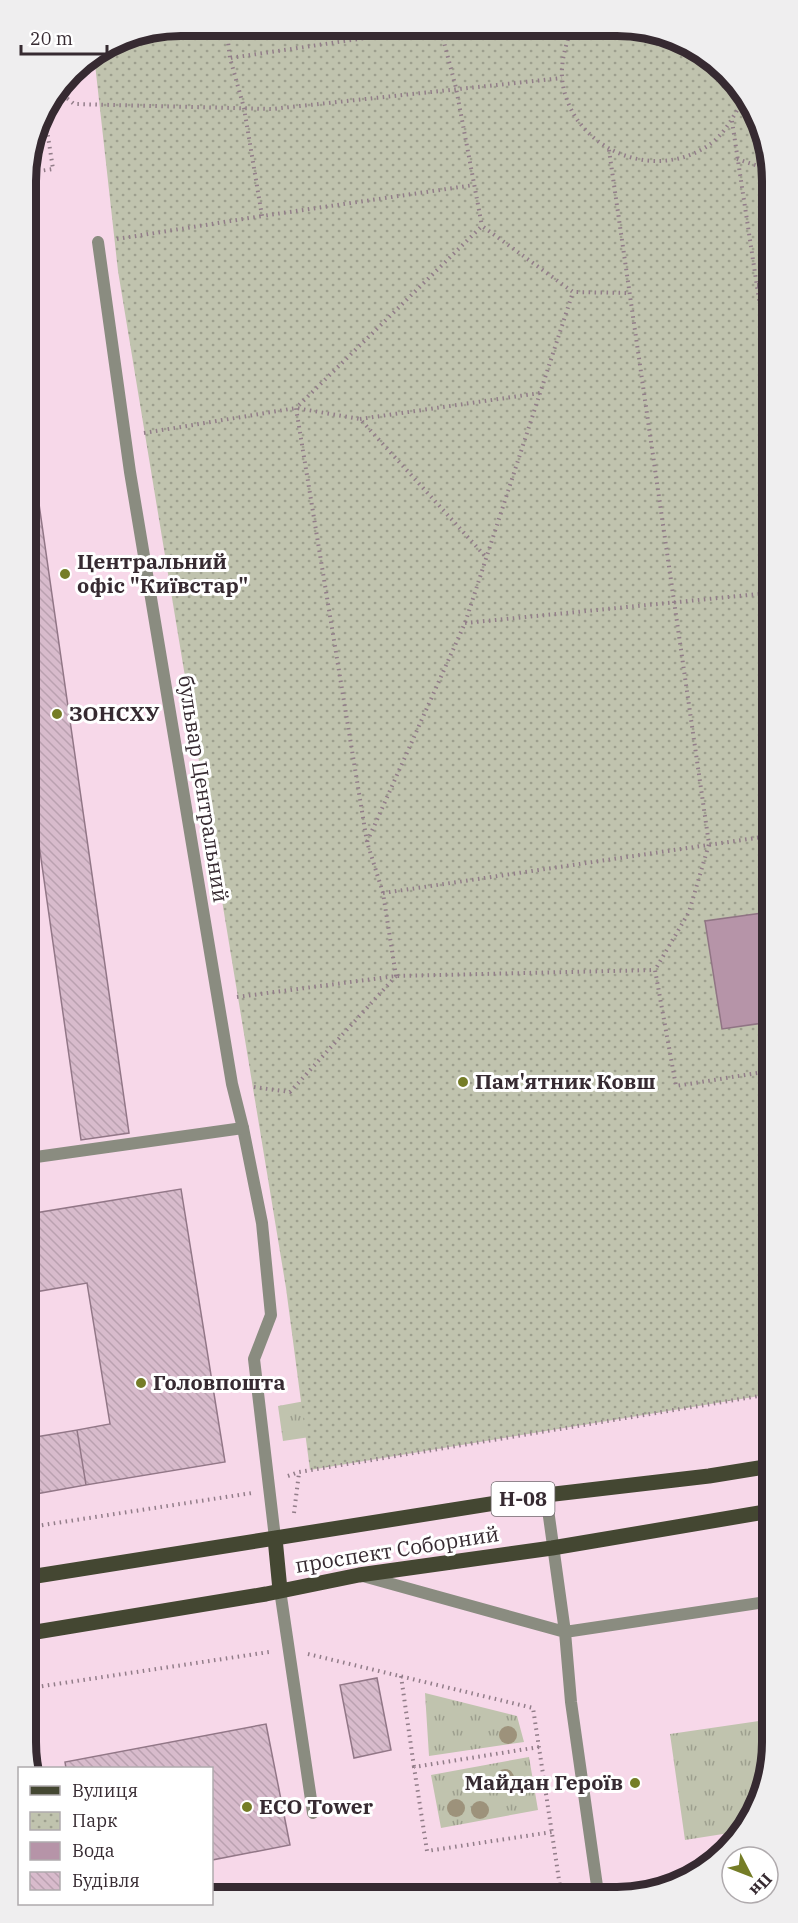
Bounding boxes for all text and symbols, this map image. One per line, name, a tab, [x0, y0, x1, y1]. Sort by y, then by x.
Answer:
scale bar	[21, 18, 106, 56]
text: 20 m	[30, 27, 73, 50]
place label: Центральний офіс "Київстар"	[77, 547, 248, 599]
marker: Центральний офіс "Київстар"	[58, 567, 72, 581]
street label: бульвар Центральний	[172, 673, 236, 904]
place label: ЗОНСХУ	[69, 699, 160, 727]
marker: ЗОНСХУ	[50, 707, 64, 721]
place label: Пам'ятник Ковш	[475, 1067, 656, 1095]
marker: Пам'ятник Ковш	[456, 1075, 470, 1089]
place label: Головпошта	[153, 1368, 285, 1396]
marker: Головпошта	[134, 1376, 148, 1390]
road number: Н-08	[492, 1482, 554, 1516]
street label: проспект Соборний	[293, 1519, 501, 1579]
legend	[18, 1767, 213, 1905]
place label: Майдан Героїв	[464, 1768, 623, 1796]
marker: Майдан Героїв	[628, 1776, 642, 1790]
text: Вулиця	[72, 1779, 138, 1802]
place label: ECO Tower	[259, 1792, 374, 1820]
marker: ECO Tower	[240, 1800, 254, 1814]
text: Парк	[72, 1809, 118, 1832]
text: Вода	[72, 1839, 115, 1862]
north arrow	[720, 1845, 780, 1905]
text: Будівля	[72, 1869, 140, 1892]
text: Пн	[746, 1869, 777, 1901]

